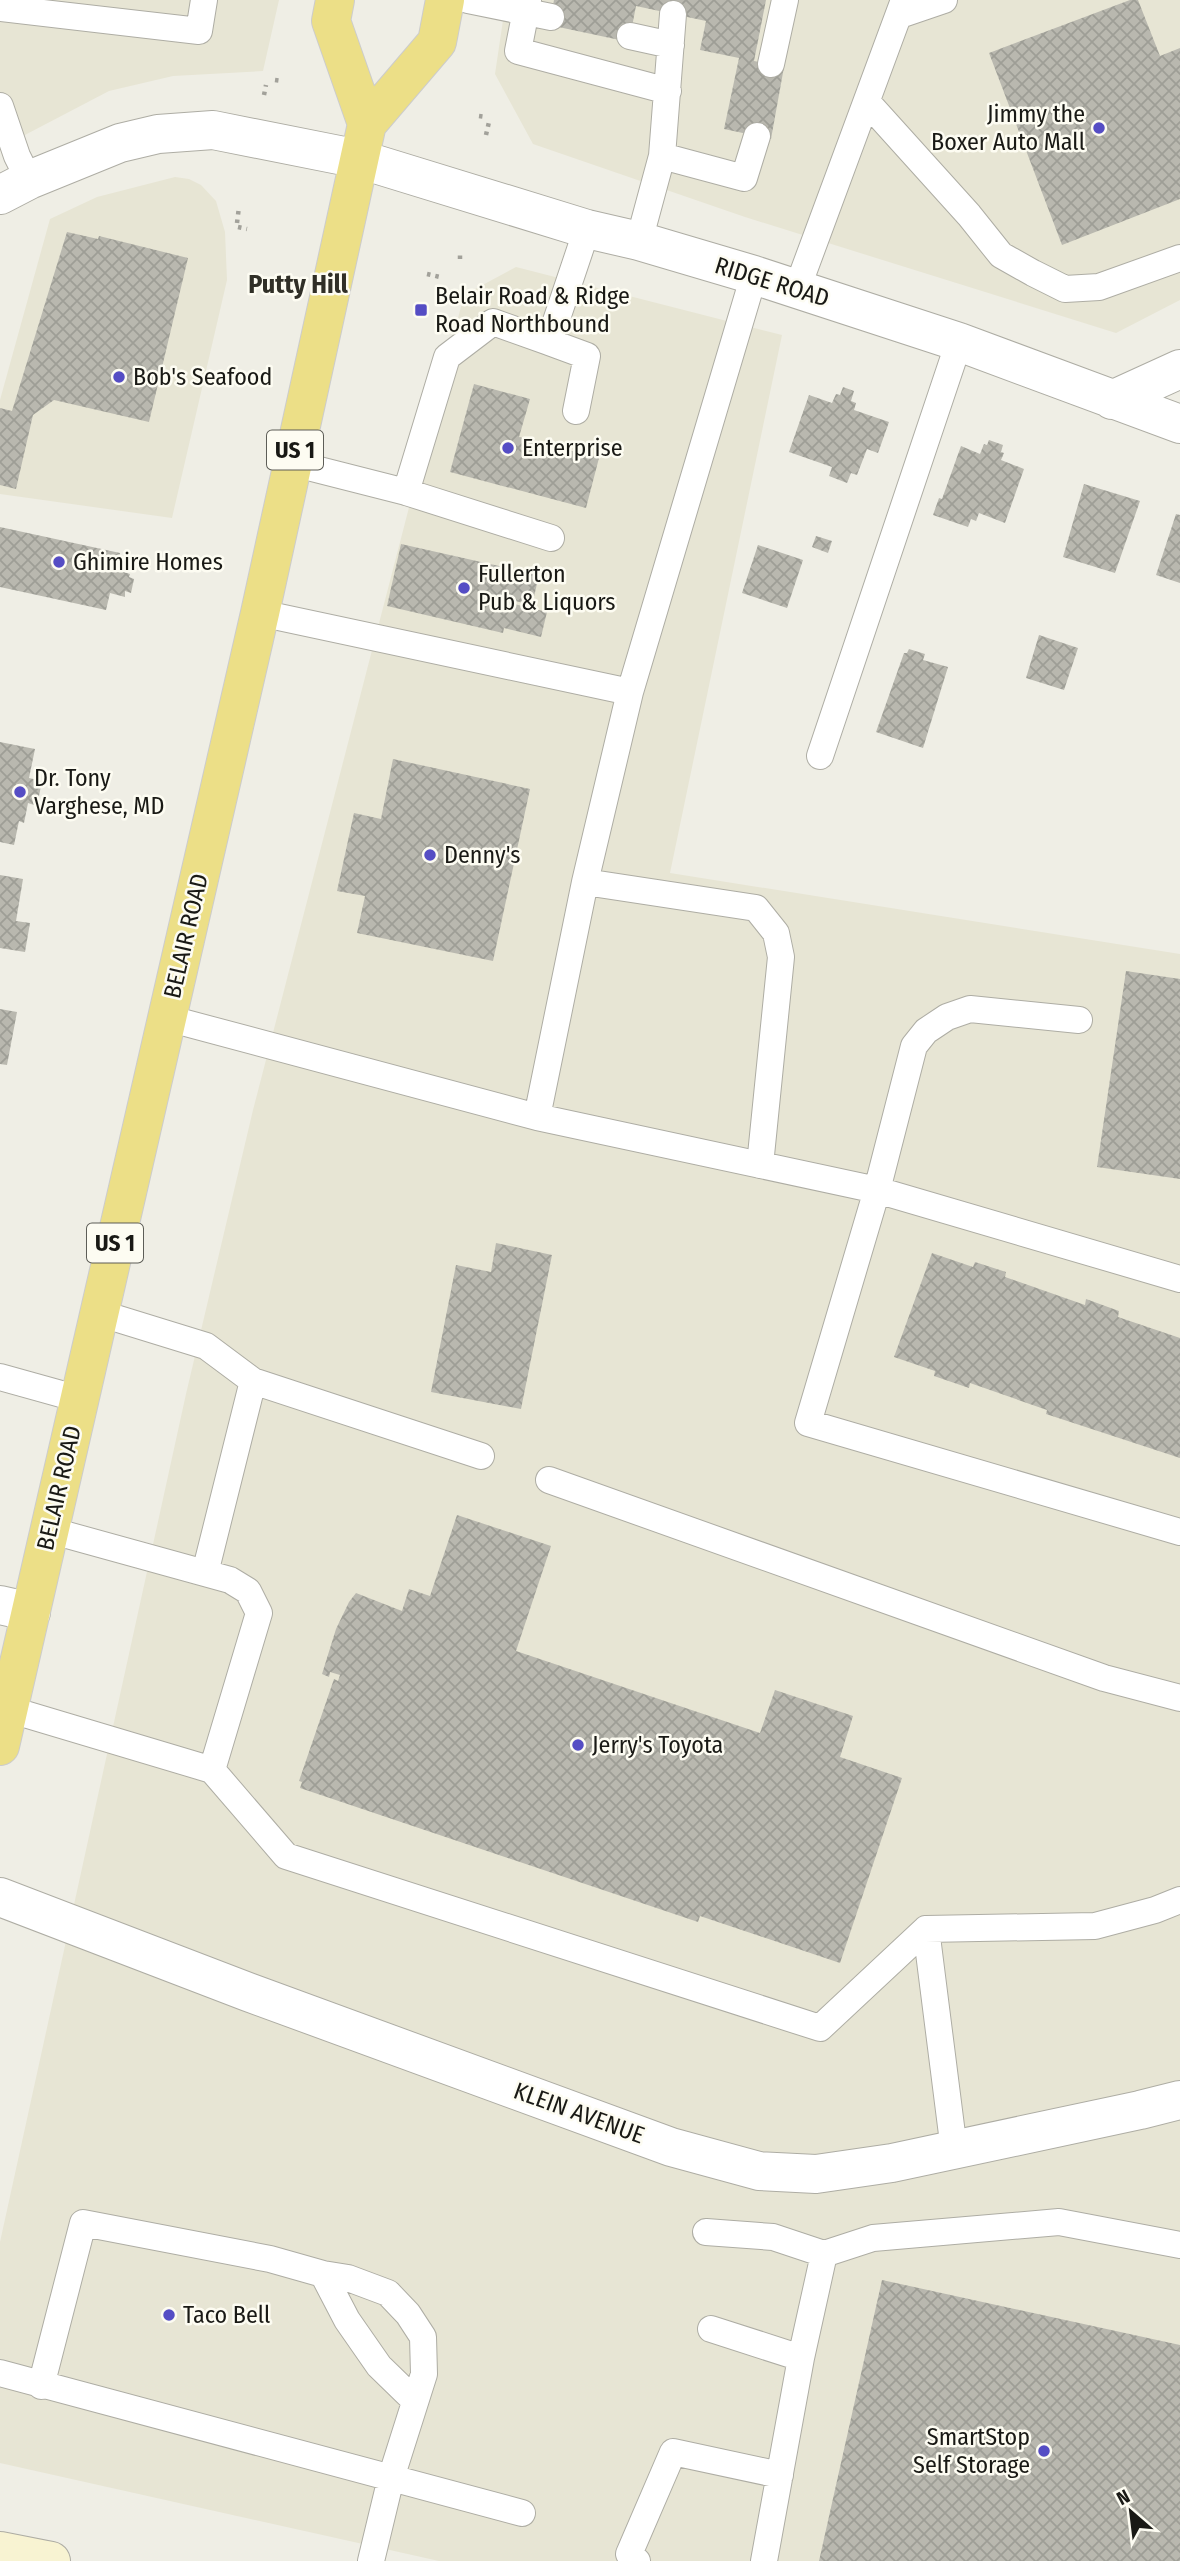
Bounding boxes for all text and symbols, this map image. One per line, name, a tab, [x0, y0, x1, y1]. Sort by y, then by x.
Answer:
place label: Jimmy the Boxer Auto Mall	[931, 100, 1085, 156]
marker: Jimmy the Boxer Auto Mall	[1091, 120, 1107, 136]
street label: RIDGE ROAD	[711, 251, 833, 313]
district label: Putty Hill	[248, 269, 349, 300]
place label: Belair Road & Ridge Road Northbound	[435, 282, 630, 338]
marker: Belair Road & Ridge Road Northbound	[413, 302, 429, 318]
place label: Bob's Seafood	[133, 363, 272, 391]
marker: Bob's Seafood	[111, 369, 127, 385]
road number: US 1	[267, 431, 323, 470]
place label: Enterprise	[522, 434, 623, 462]
marker: Enterprise	[500, 440, 516, 456]
place label: Ghimire Homes	[73, 548, 223, 576]
marker: Ghimire Homes	[51, 554, 67, 570]
place label: Fullerton Pub & Liquors	[478, 560, 616, 616]
marker: Fullerton Pub & Liquors	[456, 580, 472, 596]
place label: Dr. Tony Varghese, MD	[34, 764, 164, 820]
marker: Dr. Tony Varghese, MD	[12, 784, 28, 800]
place label: Denny's	[444, 841, 521, 869]
marker: Denny's	[422, 847, 438, 863]
street label: BELAIR ROAD	[158, 871, 214, 1001]
road number: US 1	[87, 1224, 143, 1262]
street label: BELAIR ROAD	[31, 1423, 87, 1553]
place label: Jerry's Toyota	[592, 1731, 723, 1759]
marker: Jerry's Toyota	[570, 1737, 586, 1753]
street label: KLEIN AVENUE	[510, 2076, 648, 2150]
place label: Taco Bell	[183, 2301, 270, 2329]
marker: Taco Bell	[161, 2307, 177, 2323]
place label: SmartStop Self Storage	[913, 2423, 1030, 2479]
marker: SmartStop Self Storage	[1036, 2443, 1052, 2459]
north arrow	[1096, 2477, 1166, 2547]
text: N	[1113, 2485, 1134, 2510]

